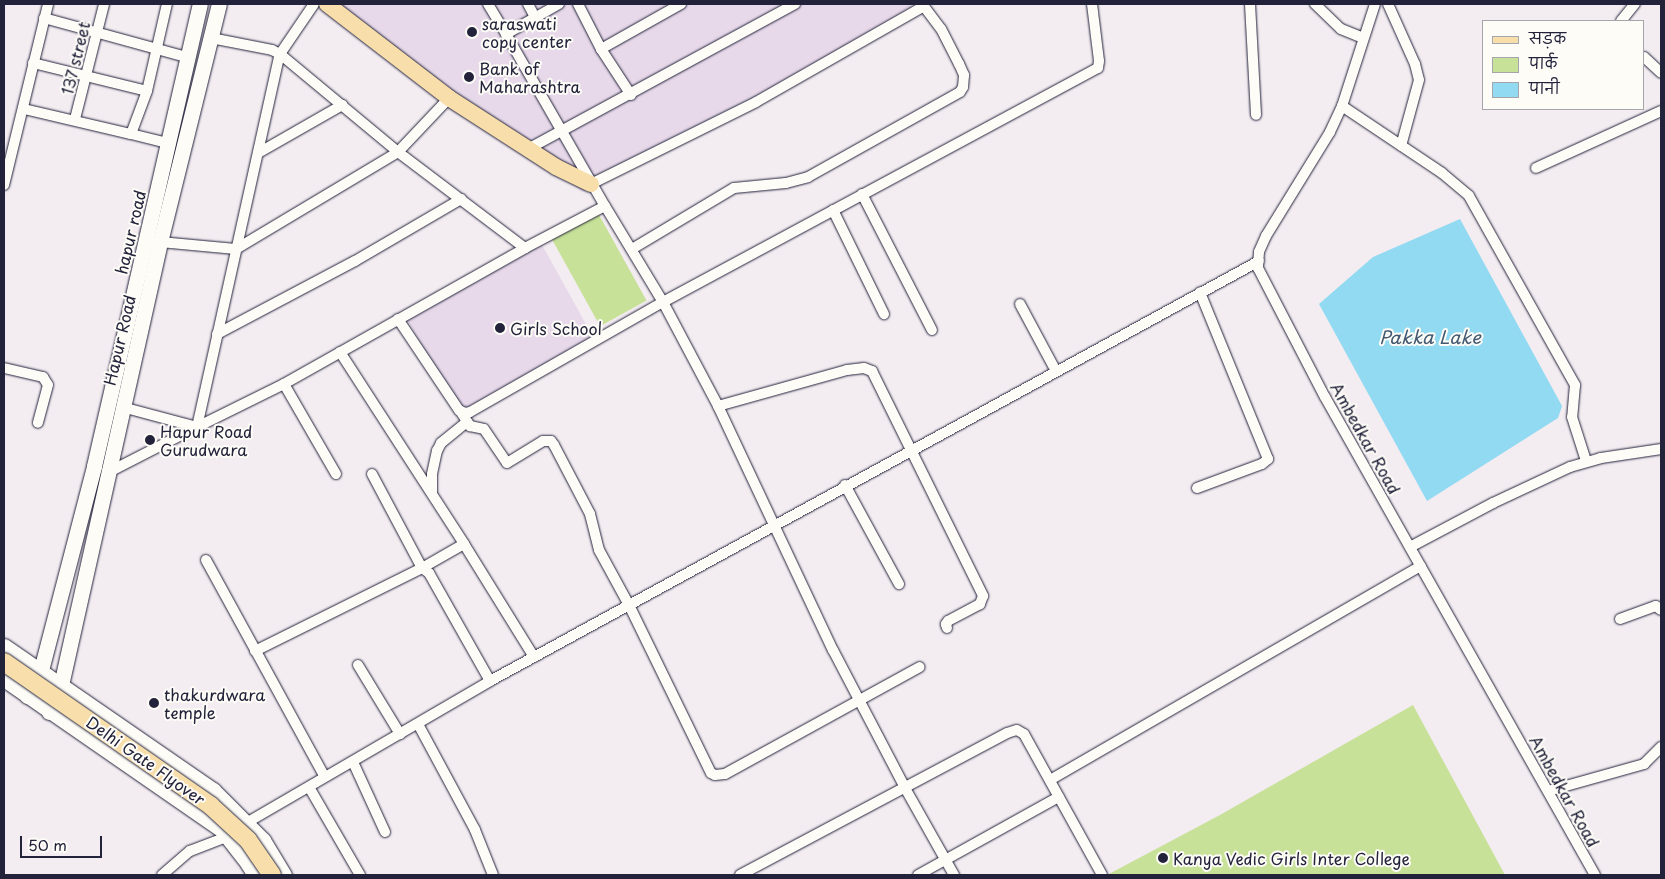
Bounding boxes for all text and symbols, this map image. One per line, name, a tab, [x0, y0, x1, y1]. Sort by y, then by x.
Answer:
place label: saraswati copy center	[482, 13, 572, 51]
street label: 137 street	[56, 19, 94, 97]
legend	[1482, 20, 1645, 110]
marker: saraswati copy center	[466, 26, 478, 38]
text: सड़क	[1529, 26, 1566, 49]
text: पार्क	[1529, 51, 1557, 74]
place label: Bank of Maharashtra	[479, 58, 580, 96]
marker: Bank of Maharashtra	[463, 71, 475, 83]
text: पानी	[1529, 76, 1560, 99]
street label: hapur road	[111, 188, 149, 276]
street label: Hapur Road	[99, 293, 139, 387]
place label: Girls School	[510, 318, 602, 338]
marker: Girls School	[494, 322, 506, 334]
water label: Pakka Lake	[1379, 326, 1481, 348]
street label: Ambedkar Road	[1328, 379, 1404, 497]
place label: Hapur Road Gurudwara	[160, 421, 252, 459]
marker: Hapur Road Gurudwara	[144, 434, 156, 446]
place label: thakurdwara temple	[164, 684, 265, 722]
marker: thakurdwara temple	[148, 697, 160, 709]
street label: Delhi Gate Flyover	[82, 711, 210, 809]
street label: Ambedkar Road	[1527, 732, 1603, 850]
scale bar	[22, 826, 105, 858]
text: 50 m	[28, 833, 67, 856]
place label: Kanya Vedic Girls Inter College	[1173, 848, 1412, 868]
marker: Kanya Vedic Girls Inter College	[1157, 852, 1169, 864]

